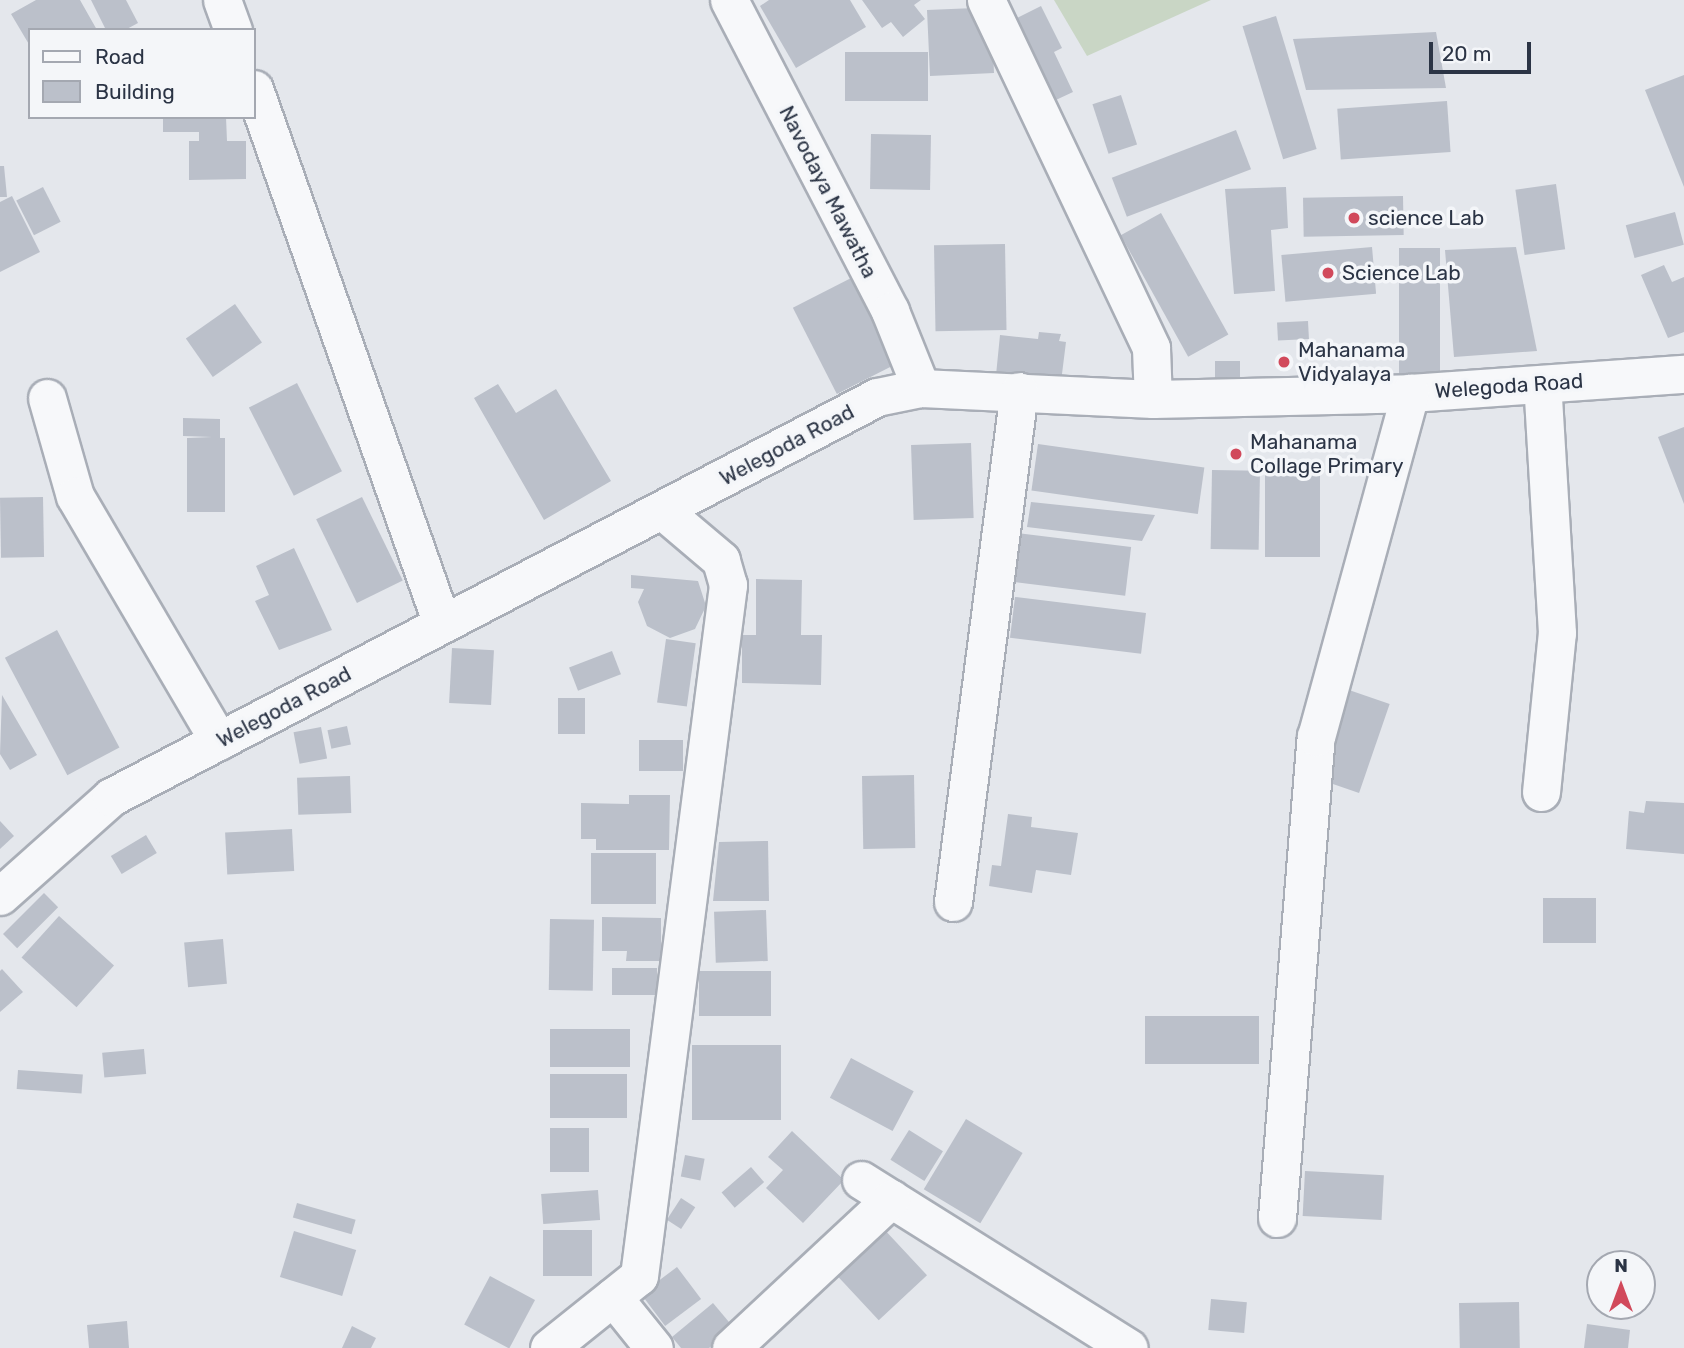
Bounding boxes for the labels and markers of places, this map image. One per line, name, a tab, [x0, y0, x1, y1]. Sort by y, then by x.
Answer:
place label: science Lab	[1368, 205, 1484, 231]
marker: science Lab	[1346, 210, 1362, 226]
place label: Science Lab	[1342, 260, 1461, 286]
marker: Science Lab	[1320, 265, 1336, 281]
place label: Mahanama Vidyalaya	[1298, 337, 1405, 387]
marker: Mahanama Vidyalaya	[1276, 354, 1292, 370]
place label: Mahanama Collage Primary	[1250, 429, 1404, 479]
marker: Mahanama Collage Primary	[1228, 446, 1244, 462]

